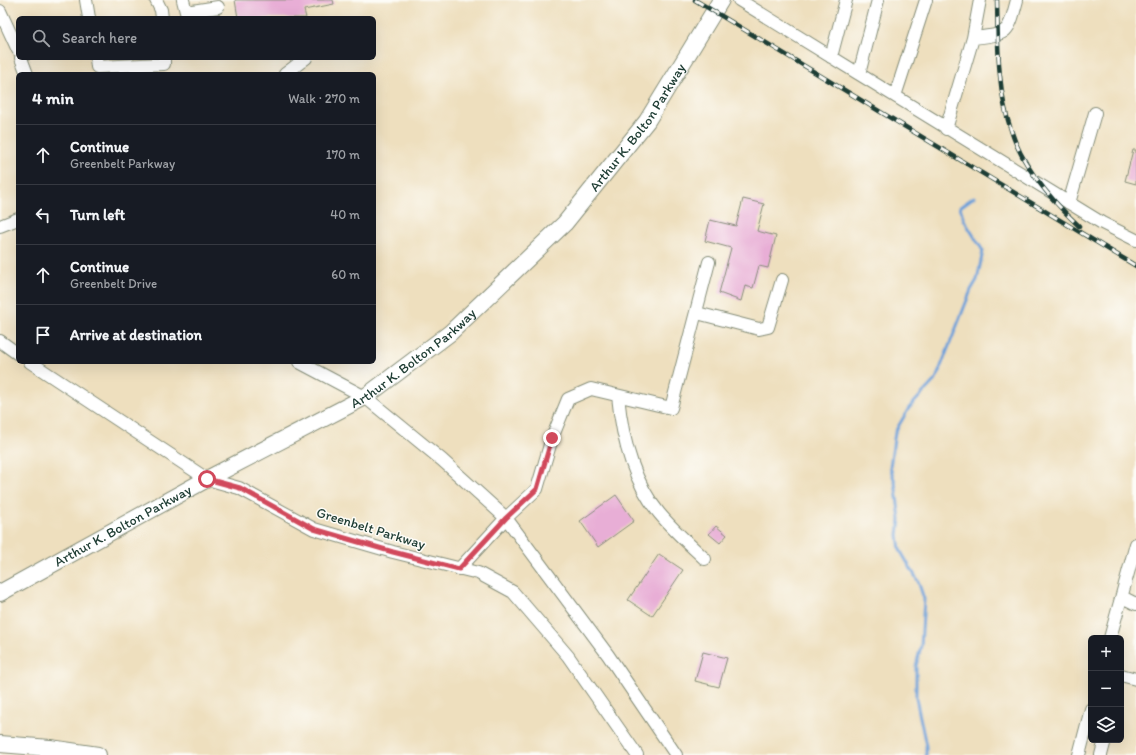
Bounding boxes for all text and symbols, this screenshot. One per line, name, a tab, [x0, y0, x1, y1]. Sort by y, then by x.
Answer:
search box	[16, 16, 376, 60]
icon: search	[30, 27, 52, 49]
text: Search here	[62, 29, 137, 47]
street label: Arthur K. Bolton Parkway	[586, 60, 689, 195]
text: 4 min	[32, 88, 74, 108]
text: Walk · 270 m	[288, 91, 360, 106]
text: Continue	[70, 138, 129, 156]
icon: ahead	[32, 144, 54, 166]
text: 170 m	[326, 147, 360, 162]
text: Greenbelt Parkway	[70, 156, 175, 171]
icon: left	[32, 204, 54, 226]
text: Turn left	[70, 206, 125, 224]
text: 40 m	[330, 207, 360, 222]
text: Continue	[70, 258, 129, 276]
icon: ahead	[32, 264, 54, 286]
text: 60 m	[331, 267, 360, 282]
text: Greenbelt Drive	[70, 276, 157, 291]
street label: Arthur K. Bolton Parkway	[348, 305, 480, 412]
icon: arrive	[32, 324, 54, 346]
text: Arrive at destination	[70, 326, 202, 344]
route end	[543, 429, 561, 447]
route start	[198, 470, 216, 488]
street label: Arthur K. Bolton Parkway	[51, 481, 195, 570]
street label: Greenbelt Parkway	[314, 504, 428, 553]
map controls	[1088, 635, 1124, 743]
button: +	[1088, 635, 1124, 671]
button: −	[1088, 671, 1124, 707]
button: layers	[1088, 707, 1124, 743]

